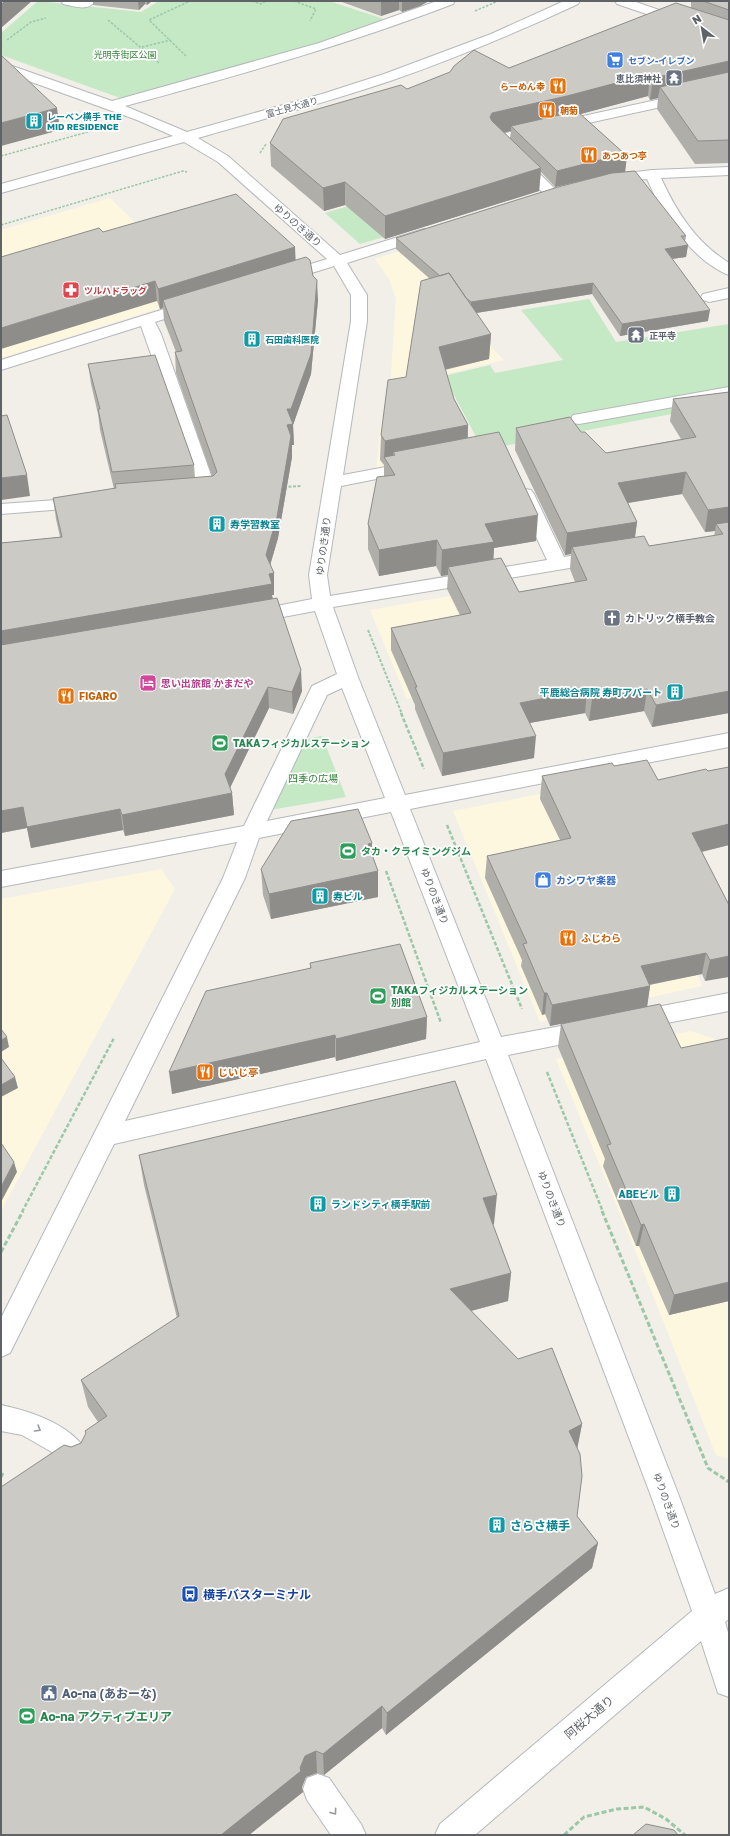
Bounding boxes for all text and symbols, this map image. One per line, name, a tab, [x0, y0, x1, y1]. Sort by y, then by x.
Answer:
north arrow	[682, 8, 722, 48]
text: N	[690, 11, 704, 27]
park label: 光明寺街区公園	[93, 49, 157, 60]
supermarket icon: セブン-イレブン	[605, 50, 625, 70]
place label: セブン-イレブン	[628, 55, 694, 66]
temple icon: 恵比須神社	[664, 68, 684, 88]
place label: 恵比須神社	[616, 73, 661, 84]
restaurant icon: らーめん幸	[548, 76, 568, 96]
place label: らーめん幸	[500, 81, 545, 92]
street label: 富士見大通り	[265, 94, 319, 120]
restaurant icon: 朝菊	[537, 100, 557, 120]
place label: 朝菊	[560, 105, 578, 116]
building icon: レーベン横手 THE MID RESIDENCE	[24, 111, 44, 131]
place label: レーベン横手 THE MID RESIDENCE	[47, 111, 122, 132]
restaurant icon: あつあつ亭	[579, 145, 599, 165]
place label: あつあつ亭	[602, 150, 647, 161]
street label: ゆりのき通り	[272, 201, 324, 249]
pharmacy icon: ツルハドラッグ	[61, 280, 81, 300]
place label: ツルハドラッグ	[84, 285, 147, 296]
temple icon: 正平寺	[626, 325, 646, 345]
building icon: 石田歯科医院	[242, 329, 262, 349]
place label: 正平寺	[649, 330, 676, 341]
place label: 石田歯科医院	[265, 334, 319, 345]
building icon: 寿学習教室	[207, 514, 227, 534]
street label: ゆりのき通り	[313, 516, 333, 576]
place label: 寿学習教室	[230, 518, 280, 530]
church icon: カトリック横手教会	[602, 608, 622, 628]
place label: カトリック横手教会	[625, 612, 715, 624]
hotel icon: 思い出旅館 かまだや	[138, 673, 158, 693]
place label: 思い出旅館 かまだや	[161, 677, 254, 689]
building icon: 平鹿総合病院 寿町アパート	[665, 682, 685, 702]
restaurant icon: FIGARO	[56, 686, 76, 706]
place label: 平鹿総合病院 寿町アパート	[540, 686, 662, 698]
place label: FIGARO	[79, 690, 118, 702]
sports icon: TAKAフィジカルステーション	[210, 733, 230, 753]
place label: TAKAフィジカルステーション	[233, 737, 370, 749]
park label: 四季の広場	[288, 772, 338, 784]
sports icon: タカ・クライミングジム	[338, 841, 358, 861]
place label: タカ・クライミングジム	[361, 845, 471, 857]
street label: ゆりのき通り	[419, 866, 451, 926]
shop icon: カシワヤ楽器	[533, 870, 553, 890]
place label: カシワヤ楽器	[556, 874, 617, 886]
building icon: 寿ビル	[310, 886, 330, 906]
place label: 寿ビル	[333, 890, 363, 902]
restaurant icon: ふじわら	[558, 928, 578, 948]
place label: ふじわら	[581, 932, 621, 944]
place label: TAKAフィジカルステーション 別館	[391, 984, 528, 1008]
sports icon: TAKAフィジカルステーション 別館	[368, 986, 388, 1006]
restaurant icon: じいじ亭	[195, 1062, 215, 1082]
place label: じいじ亭	[218, 1066, 258, 1078]
street label: ゆりのき通り	[536, 1169, 568, 1229]
building icon: ABEビル	[662, 1184, 682, 1204]
place label: ABEビル	[619, 1188, 659, 1200]
building icon: ランドシティ横手駅前	[308, 1194, 328, 1214]
place label: ランドシティ横手駅前	[331, 1198, 430, 1210]
one-way arrow	[34, 1424, 41, 1431]
street label: ゆりのき通り	[651, 1471, 683, 1531]
building icon: さらさ横手	[487, 1515, 507, 1535]
place label: さらさ横手	[510, 1518, 570, 1533]
bus stop icon: 横手バスターミナル	[180, 1584, 200, 1604]
place label: 横手バスターミナル	[203, 1587, 311, 1602]
public building icon: Ao-na (あおーな)	[39, 1683, 59, 1703]
place label: Ao-na (あおーな)	[62, 1686, 157, 1701]
street label: 阿桜大通り	[561, 1692, 617, 1742]
sports icon: Ao-na アクティブエリア	[17, 1706, 37, 1726]
place label: Ao-na アクティブエリア	[40, 1709, 172, 1724]
one-way arrow	[329, 1808, 336, 1815]

